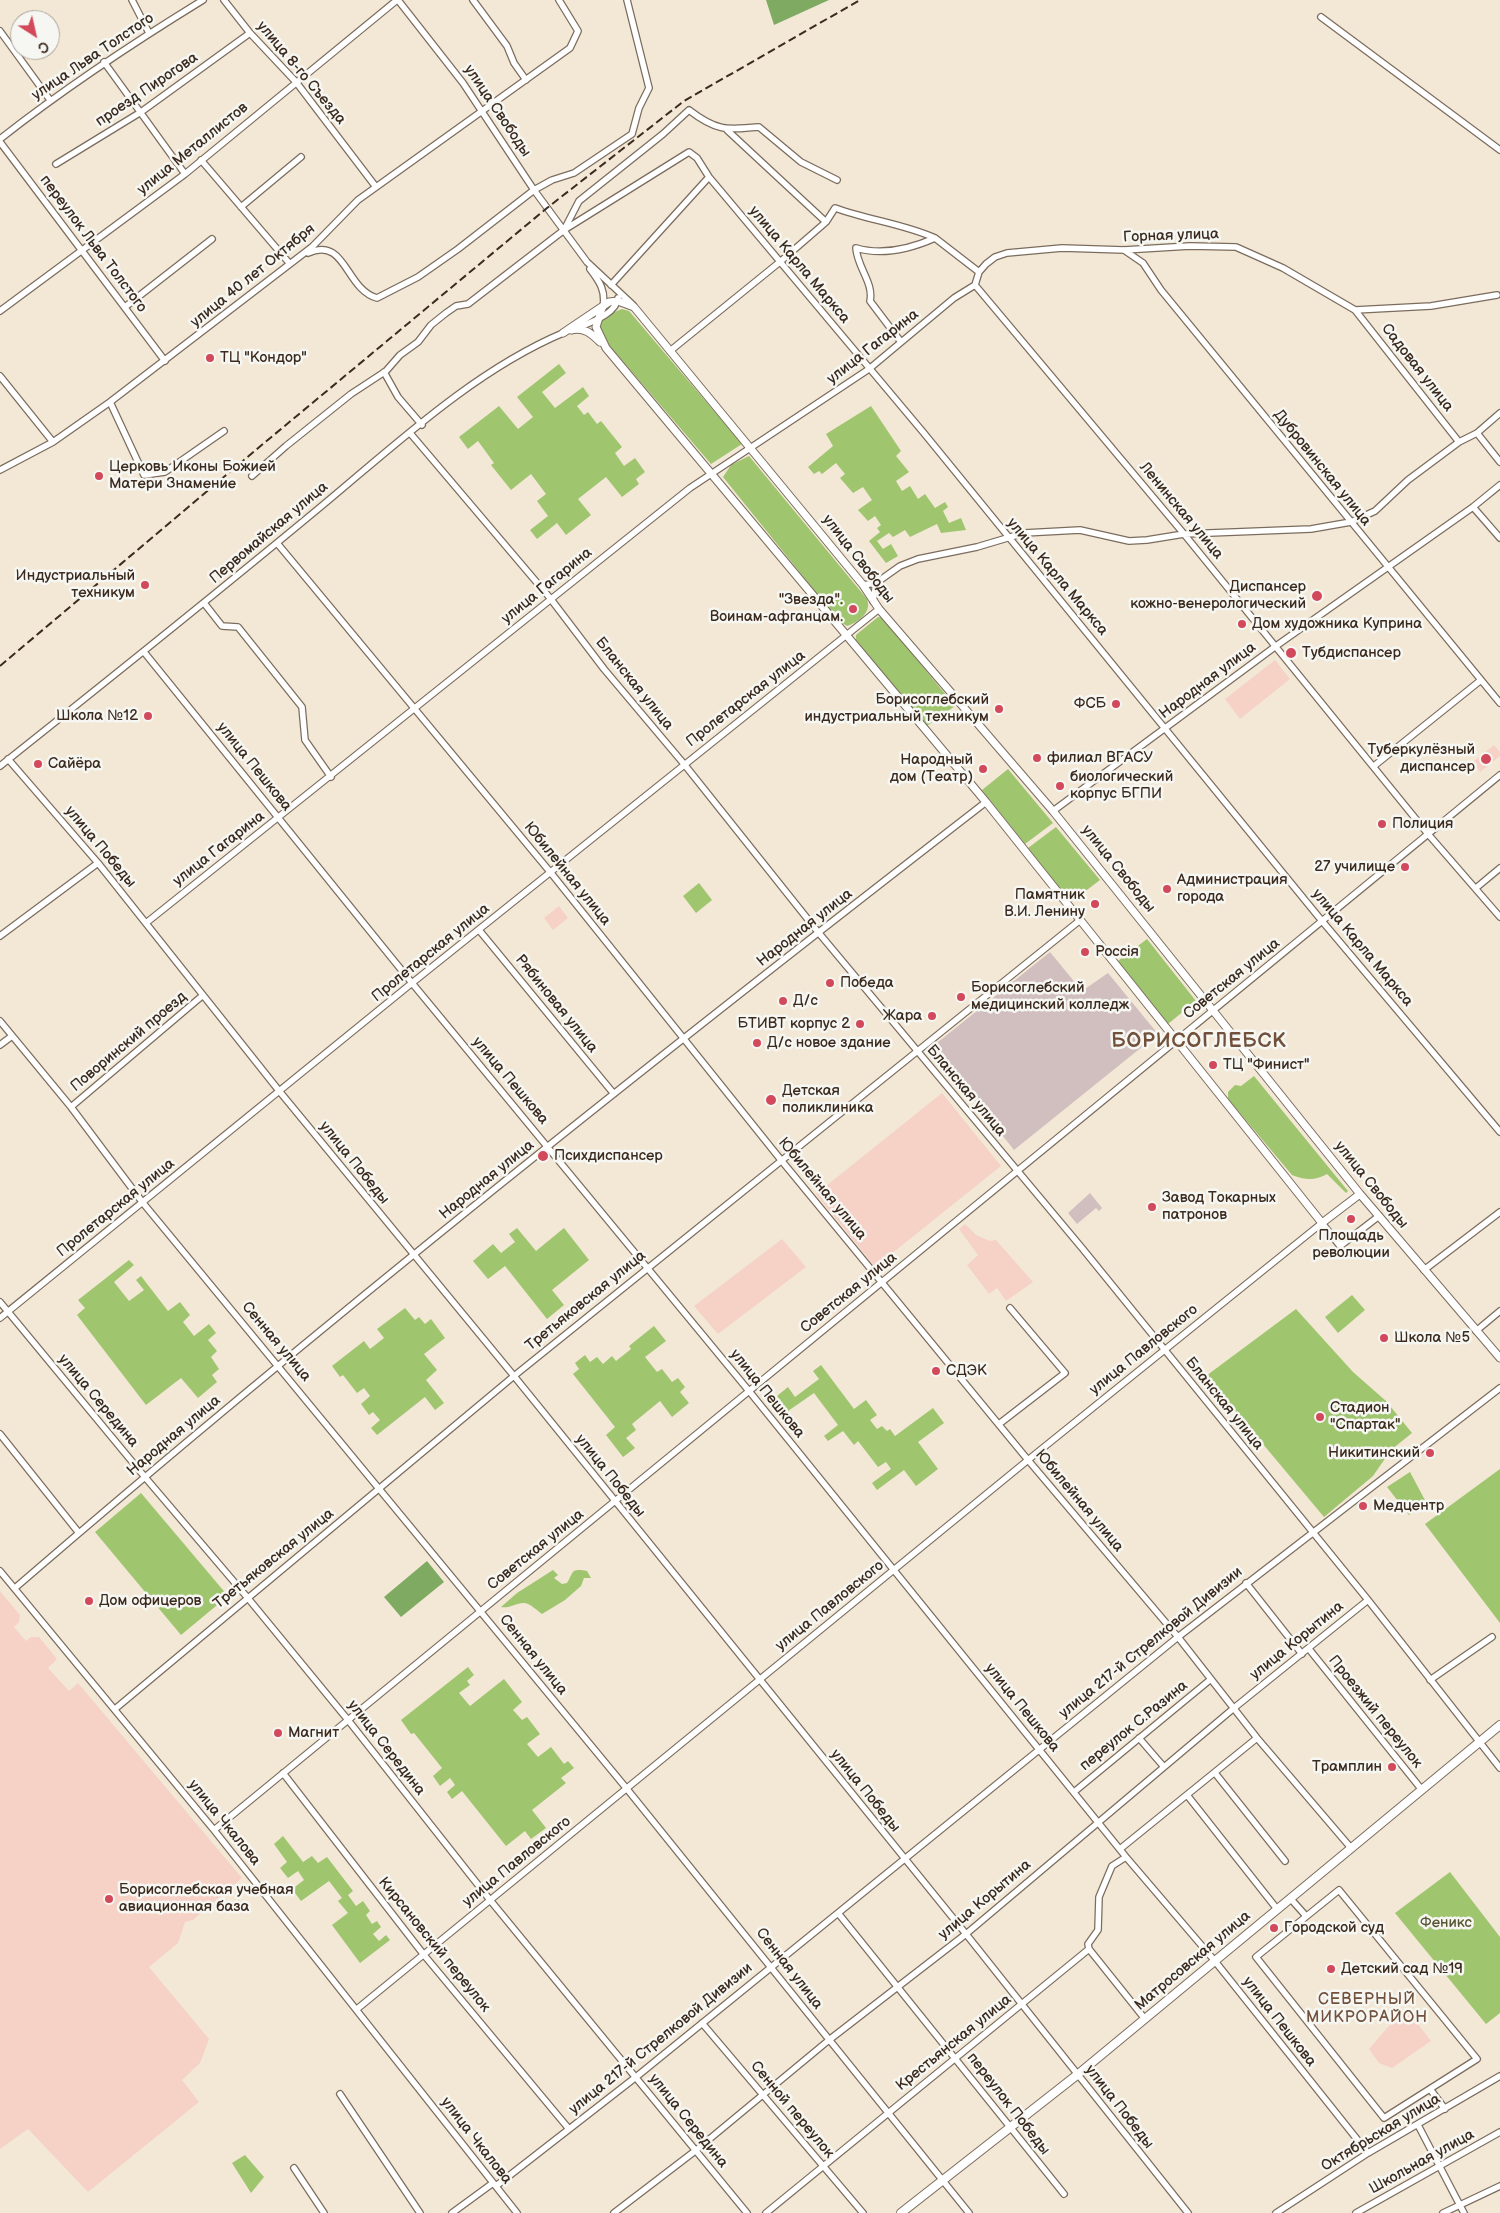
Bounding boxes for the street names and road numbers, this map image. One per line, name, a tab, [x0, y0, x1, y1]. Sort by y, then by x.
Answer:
street label: улица Льва Толстого	[29, 9, 157, 105]
street label: улица 8-го Съезда	[253, 18, 349, 128]
street label: проезд Пирогова	[92, 49, 202, 131]
street label: улица Свободы	[460, 62, 534, 160]
street label: улица Металлистов	[134, 99, 252, 199]
street label: переулок Льва Толстого	[36, 172, 150, 316]
street label: улица Карла Маркса	[745, 203, 853, 327]
street label: улица 40 лет Октября	[187, 220, 319, 332]
street label: Горная улица	[1123, 225, 1219, 247]
street label: улица Гагарина	[824, 306, 922, 388]
street label: Садовая улица	[1377, 320, 1457, 416]
street label: Дубровинская улица	[1270, 406, 1374, 530]
street label: Ленинская улица	[1135, 459, 1227, 563]
street label: Первомайская улица	[206, 478, 332, 588]
street label: улица Свободы	[818, 511, 898, 607]
street label: улица Карла Маркса	[1003, 515, 1111, 639]
street label: улица Гагарина	[498, 544, 596, 628]
street label: Бланская улица	[591, 634, 677, 734]
street label: Народная улица	[1156, 639, 1260, 723]
street label: Пролетарская улица	[683, 647, 809, 751]
street label: улица Пешкова	[213, 719, 295, 815]
street label: улица Победы	[61, 802, 139, 892]
street label: улица Гагарина	[170, 808, 268, 890]
street label: Юбилейная улица	[520, 819, 614, 929]
street label: улица Свободы	[1077, 822, 1159, 916]
street label: Народная улица	[754, 885, 856, 971]
street label: улица Карла Маркса	[1308, 886, 1416, 1010]
street label: Пролетарская улица	[369, 900, 493, 1006]
street label: Советская улица	[1180, 935, 1284, 1023]
street label: Рябиновая улица	[511, 951, 601, 1057]
street label: Поворинский проезд	[67, 988, 191, 1096]
street label: улица Пешкова	[468, 1033, 552, 1129]
street label: Бланская улица	[922, 1042, 1010, 1140]
street label: улица Победы	[315, 1118, 393, 1208]
street label: Юбилейная улица	[774, 1134, 870, 1244]
street label: Народная улица	[436, 1136, 538, 1224]
street label: улица Свободы	[1330, 1138, 1412, 1232]
street label: Пролетарская улица	[54, 1155, 178, 1261]
street label: Третьяковская улица	[522, 1247, 650, 1355]
street label: Советская улица	[797, 1249, 901, 1337]
street label: Сенная улица	[238, 1299, 314, 1385]
street label: улица Павловского	[1086, 1301, 1202, 1399]
street label: улица Пешкова	[726, 1346, 808, 1442]
street label: улица Середина	[54, 1351, 142, 1451]
street label: Бланская улица	[1181, 1354, 1267, 1454]
street label: Народная улица	[124, 1392, 224, 1480]
street label: улица Победы	[571, 1431, 649, 1521]
street label: Юбилейная улица	[1031, 1446, 1127, 1556]
street label: Третьяковская улица	[210, 1505, 338, 1613]
street label: Советская улица	[484, 1506, 588, 1594]
street label: улица Павловского	[772, 1557, 888, 1655]
street label: улица 217-й Стрелковой Дивизии	[1056, 1563, 1246, 1723]
street label: улица Корытина	[1247, 1598, 1347, 1684]
street label: Сенная улица	[495, 1611, 571, 1699]
street label: Проезжий переулок	[1324, 1652, 1426, 1772]
street label: улица Пешкова	[981, 1660, 1063, 1756]
street label: переулок С.Разина	[1076, 1677, 1192, 1775]
street label: улица Середина	[343, 1697, 429, 1799]
street label: улица Победы	[826, 1746, 904, 1836]
street label: улица Чкалова	[184, 1776, 264, 1870]
street label: улица Павловского	[459, 1813, 575, 1911]
street label: улица Корытина	[935, 1856, 1035, 1944]
street label: Кирсановский переулок	[374, 1874, 494, 2016]
street label: Матросовская улица	[1131, 1907, 1255, 2015]
street label: Сенная улица	[752, 1925, 826, 2013]
street label: улица 217-й Стрелковой Дивизии	[566, 1959, 756, 2119]
street label: улица Пешкова	[1238, 1974, 1320, 2070]
street label: Крестьянская улица	[893, 1991, 1015, 2095]
street label: переулок Победы	[963, 2049, 1053, 2159]
street label: Сенной переулок	[746, 2058, 838, 2162]
street label: улица Победы	[1081, 2062, 1157, 2152]
street label: улица Середина	[645, 2070, 731, 2172]
street label: Октябрьская улица	[1318, 2090, 1444, 2176]
street label: улица Чкалова	[437, 2094, 515, 2188]
street label: Школьная улица	[1366, 2126, 1478, 2198]

